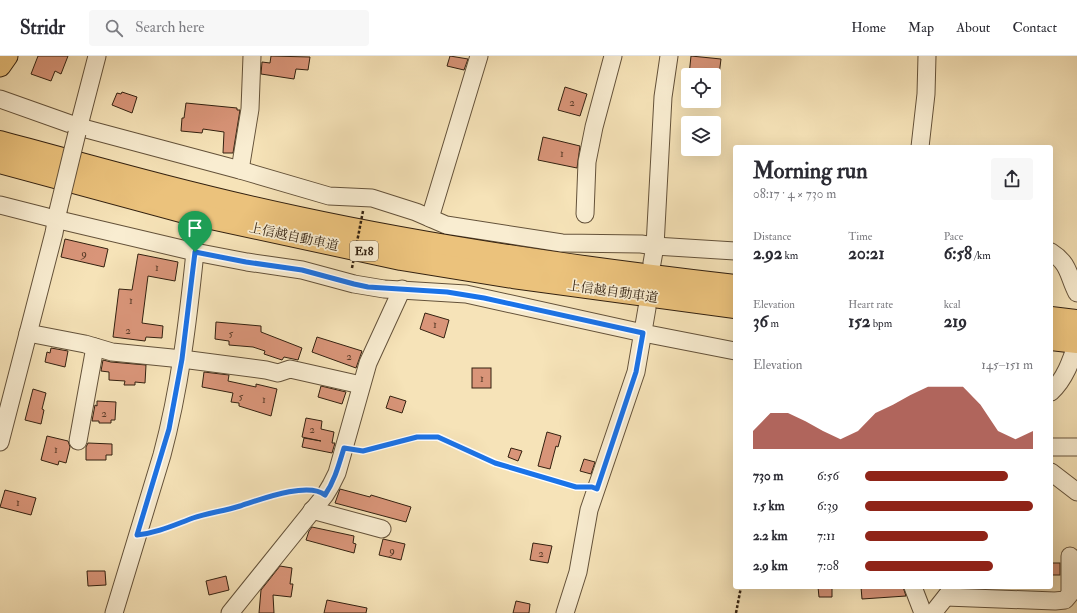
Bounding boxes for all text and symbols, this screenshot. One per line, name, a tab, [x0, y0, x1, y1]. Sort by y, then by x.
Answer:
search box	[89, 10, 369, 46]
text: Stridr	[20, 16, 65, 40]
icon: search	[103, 17, 125, 39]
text: Search here	[135, 18, 205, 37]
text: Home	[851, 19, 886, 36]
text: Map	[908, 19, 934, 36]
text: About	[956, 19, 990, 36]
text: Contact	[1012, 19, 1057, 36]
map controls	[681, 68, 721, 156]
button: locate	[681, 68, 721, 108]
house number: 2	[569, 96, 575, 109]
button: layers	[681, 116, 721, 156]
house number: 1	[560, 147, 564, 160]
text: Morning run	[753, 157, 868, 185]
button: share	[991, 158, 1033, 200]
text: 08:17 · 4 × 730 m	[753, 186, 836, 202]
pin	[178, 211, 212, 252]
icon: arrive	[184, 217, 206, 239]
street label: 上信越自動車道	[248, 220, 340, 254]
text: Distance	[753, 230, 791, 243]
text: Time	[848, 230, 872, 243]
text: Pace	[944, 230, 963, 243]
road number: E18	[350, 241, 378, 261]
text: 2.92	[753, 243, 782, 264]
text: 20:21	[848, 243, 885, 264]
text: 6:58	[944, 243, 972, 264]
house number: 9	[80, 247, 87, 260]
text: km	[782, 249, 798, 262]
text: /km	[972, 249, 991, 262]
house number: 1	[155, 261, 159, 274]
street label: 上信越自動車道	[567, 278, 659, 306]
house number: 1	[129, 294, 133, 307]
text: Elevation	[753, 298, 795, 311]
text: Heart rate	[848, 298, 893, 311]
text: kcal	[944, 298, 961, 311]
text: 36	[753, 311, 768, 332]
text: 152	[848, 311, 870, 332]
text: 219	[944, 311, 967, 332]
text: m	[768, 317, 779, 330]
text: bpm	[870, 317, 892, 330]
house number: 1	[433, 318, 437, 331]
house number: 2	[125, 324, 131, 337]
house number: 5	[229, 327, 234, 340]
house number: 2	[346, 350, 352, 363]
text: Elevation	[753, 357, 803, 373]
text: 145–151 m	[981, 357, 1033, 373]
house number: 1	[480, 372, 484, 385]
house number: 5	[239, 390, 244, 403]
house number: 1	[262, 393, 266, 406]
house number: 2	[101, 407, 107, 420]
house number: 2	[309, 423, 315, 436]
house number: 1	[54, 443, 58, 456]
text: 730 m	[753, 468, 783, 484]
text: 6:56	[817, 468, 839, 484]
house number: 1	[16, 496, 20, 509]
text: 1.5 km	[753, 498, 785, 514]
text: 6:39	[817, 498, 838, 514]
text: 2.2 km	[753, 528, 788, 544]
text: 7:11	[817, 528, 835, 544]
house number: 9	[388, 544, 395, 557]
house number: 2	[538, 547, 544, 560]
text: 2.9 km	[753, 558, 788, 574]
text: 7:08	[817, 558, 839, 574]

